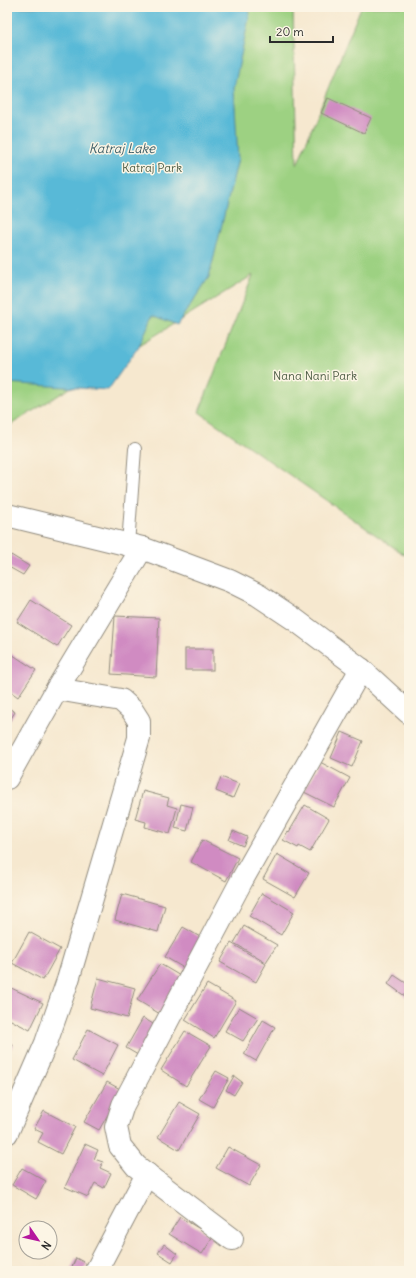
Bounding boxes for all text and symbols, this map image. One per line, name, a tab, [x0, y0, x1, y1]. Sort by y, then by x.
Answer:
scale bar	[270, 18, 333, 44]
text: 20 m	[276, 24, 304, 39]
water label: Katraj Lake	[89, 140, 156, 157]
park label: Katraj Park	[122, 160, 182, 175]
park label: Nana Nani Park	[273, 368, 357, 383]
north arrow	[18, 1220, 58, 1260]
text: N	[38, 1239, 54, 1253]

